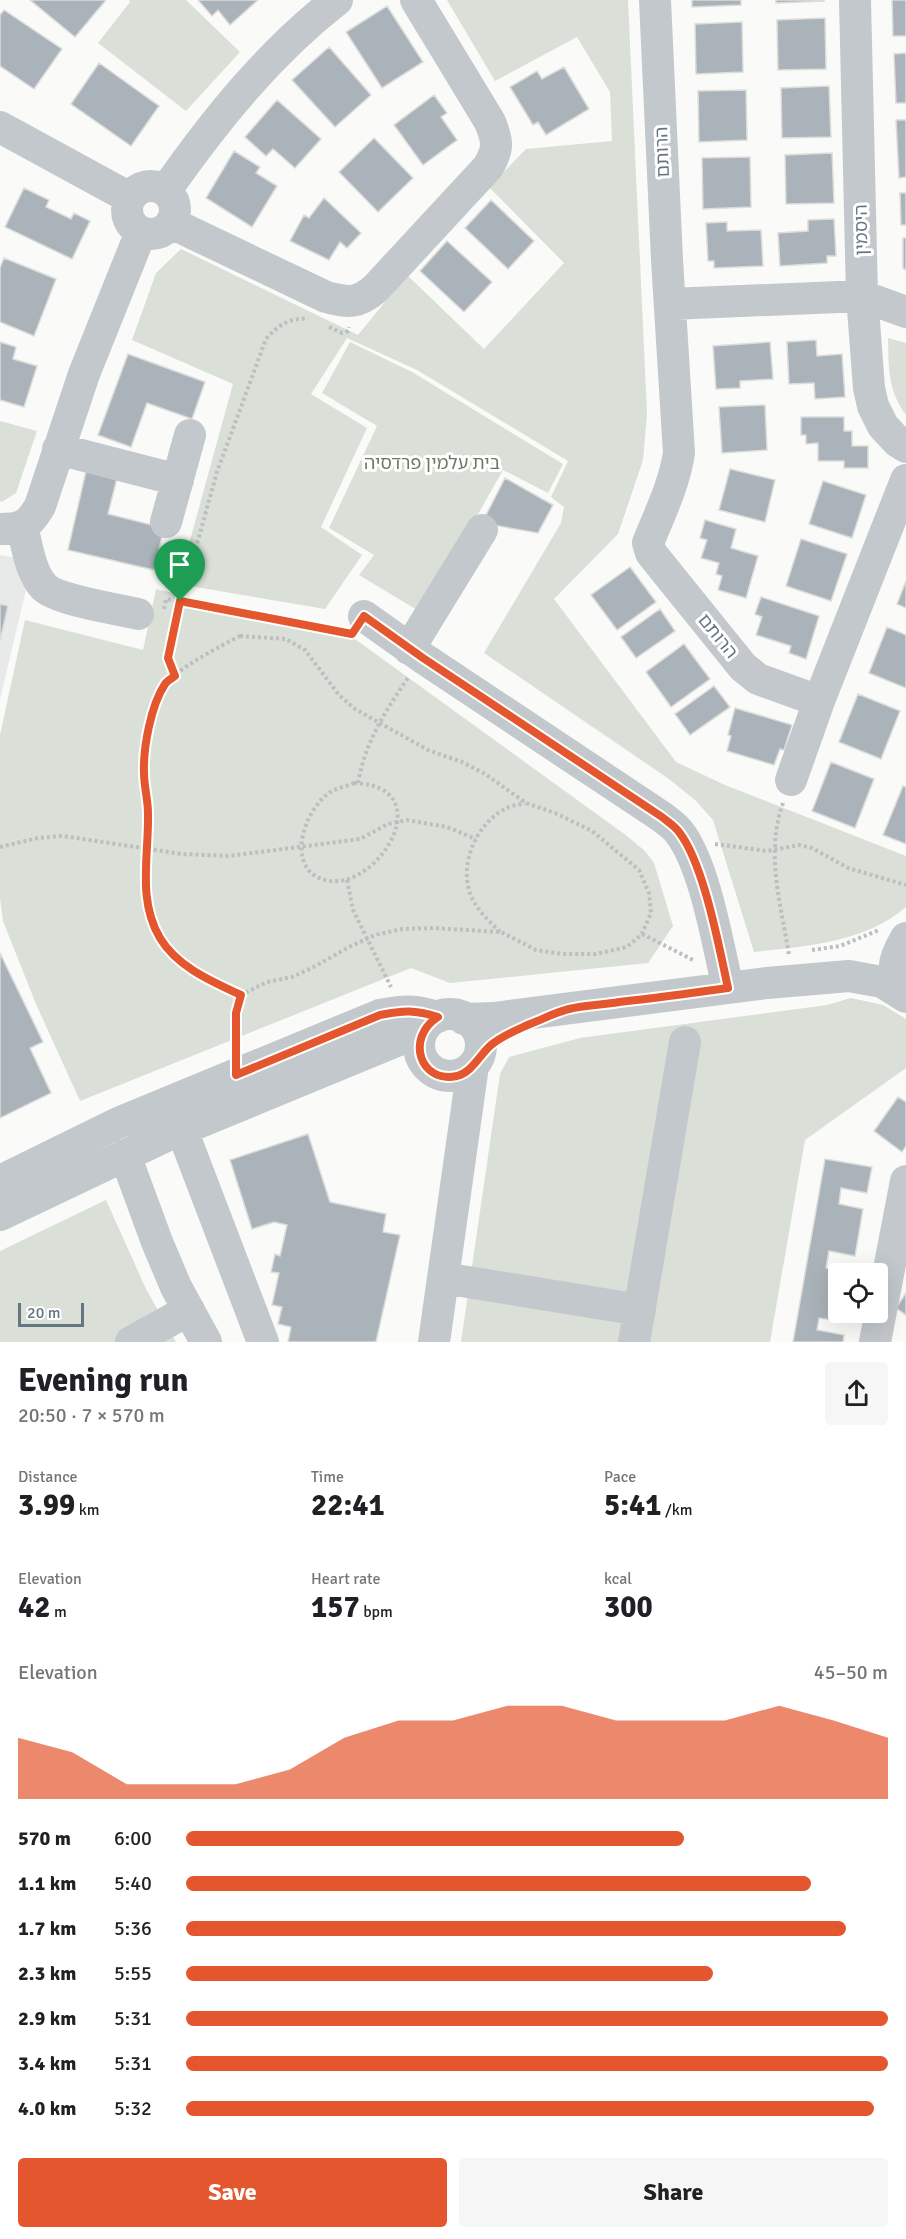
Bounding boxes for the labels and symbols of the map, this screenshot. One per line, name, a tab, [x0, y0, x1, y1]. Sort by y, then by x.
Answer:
street label: הרותם	[650, 126, 674, 178]
street label: היסמין	[850, 204, 872, 256]
park label: בית עלמין פרדסיה	[364, 452, 500, 474]
pin	[154, 539, 205, 601]
street label: הרותם	[693, 609, 743, 663]
scale bar	[18, 1300, 84, 1328]

